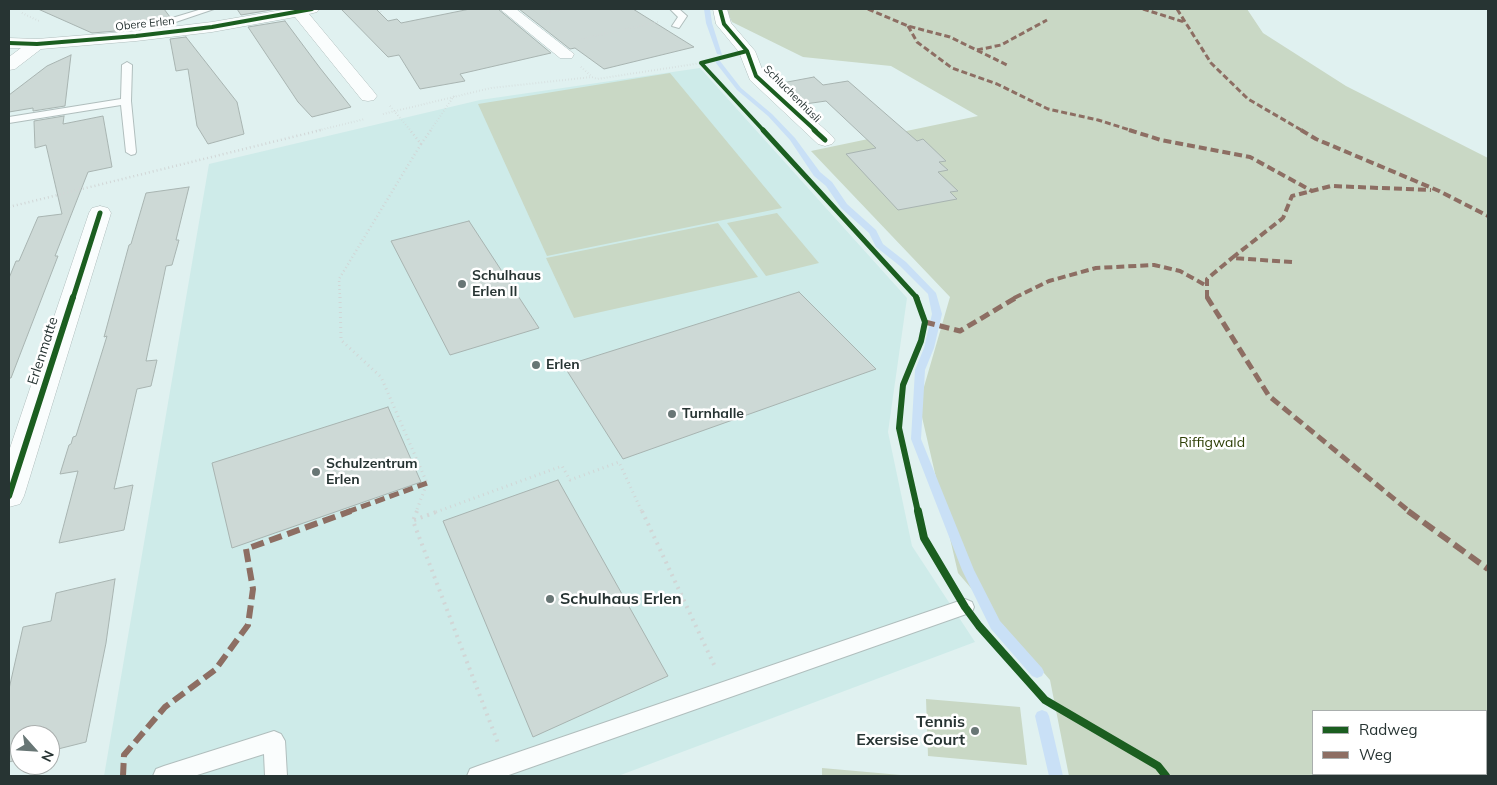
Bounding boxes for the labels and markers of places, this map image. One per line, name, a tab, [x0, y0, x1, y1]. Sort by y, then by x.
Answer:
place label: Schulhaus Erlen II	[472, 268, 541, 300]
marker: Schulhaus Erlen II	[456, 278, 468, 290]
place label: Erlen	[546, 357, 580, 373]
marker: Erlen	[530, 359, 542, 371]
place label: Turnhalle	[682, 406, 744, 422]
marker: Turnhalle	[666, 408, 678, 420]
place label: Schulzentrum Erlen	[326, 456, 418, 488]
marker: Schulzentrum Erlen	[310, 466, 322, 478]
place label: Schulhaus Erlen	[560, 589, 682, 609]
marker: Schulhaus Erlen	[544, 593, 556, 605]
place label: Tennis Exersise Court	[856, 712, 965, 750]
marker: Tennis Exersise Court	[969, 725, 981, 737]

